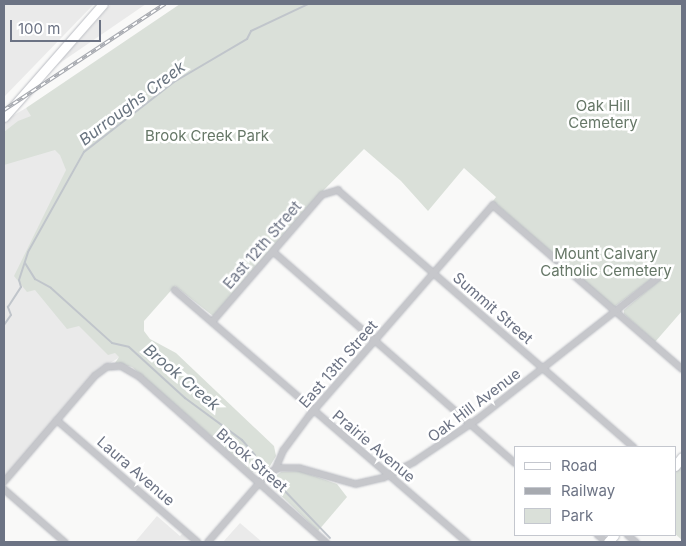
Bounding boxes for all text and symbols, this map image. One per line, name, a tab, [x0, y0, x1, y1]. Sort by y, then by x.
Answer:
scale bar	[12, 10, 104, 42]
text: 100 m	[18, 19, 60, 38]
water label: Burroughs Creek	[75, 57, 189, 149]
park label: Oak Hill Cemetery	[568, 96, 638, 131]
park label: Brook Creek Park	[145, 127, 269, 145]
street label: East 12th Street	[219, 198, 305, 292]
park label: Mount Calvary Catholic Cemetery	[540, 244, 672, 279]
street label: Summit Street	[449, 268, 537, 348]
street label: East 13th Street	[295, 317, 381, 411]
water label: Brook Creek	[140, 340, 224, 414]
street label: Oak Hill Avenue	[424, 364, 524, 446]
street label: Prairie Avenue	[329, 406, 419, 486]
street label: Brook Street	[213, 424, 291, 496]
street label: Laura Avenue	[94, 432, 178, 510]
legend	[514, 446, 676, 536]
text: Road	[561, 456, 597, 475]
text: Railway	[561, 481, 615, 500]
text: Park	[561, 506, 593, 525]

